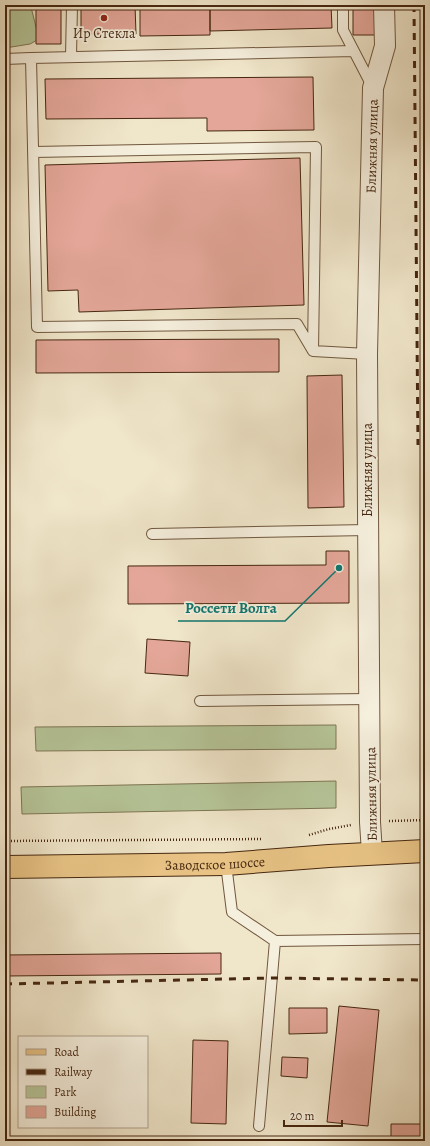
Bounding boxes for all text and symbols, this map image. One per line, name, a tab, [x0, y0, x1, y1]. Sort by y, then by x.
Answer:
marker: Ир Стекла	[99, 13, 109, 23]
place label: Ир Стекла	[73, 24, 136, 43]
street label: Ближняя улица	[362, 98, 383, 194]
street label: Ближняя улица	[358, 422, 377, 517]
callout: Россети Волга	[178, 594, 285, 621]
text: Россети Волга	[185, 598, 278, 618]
street label: Ближняя улица	[361, 746, 382, 841]
street label: Заводское шоссе	[165, 852, 266, 875]
legend	[18, 1036, 148, 1128]
text: Road	[54, 1044, 80, 1060]
text: Railway	[54, 1064, 93, 1080]
text: Park	[54, 1084, 77, 1100]
scale bar	[284, 1102, 342, 1128]
text: Building	[54, 1104, 96, 1120]
text: 20 m	[290, 1108, 314, 1124]

